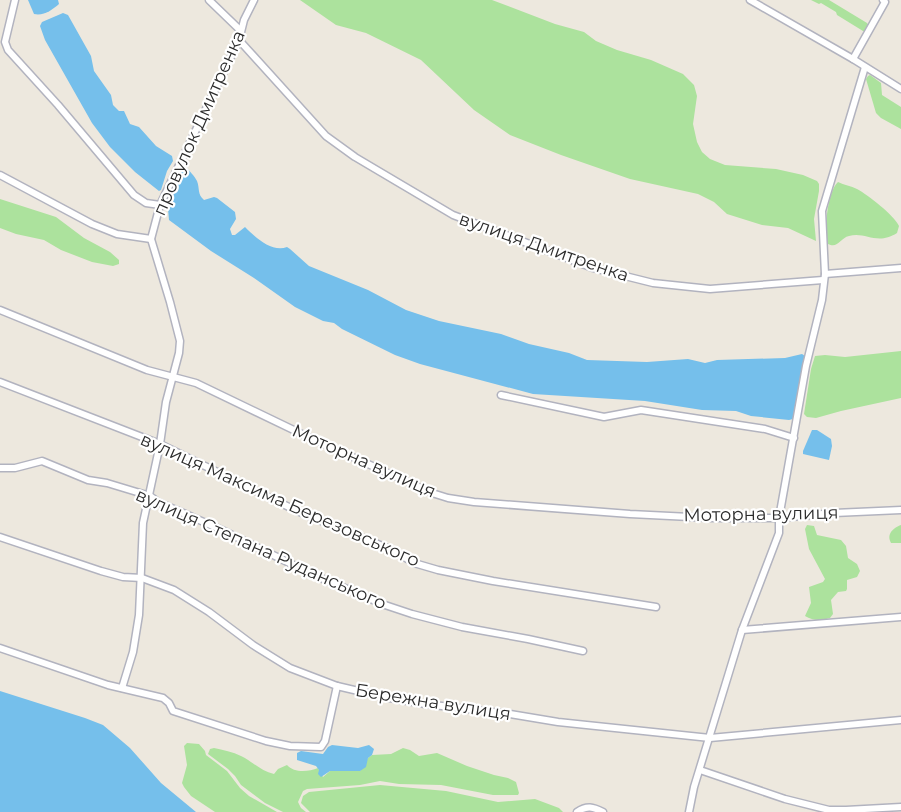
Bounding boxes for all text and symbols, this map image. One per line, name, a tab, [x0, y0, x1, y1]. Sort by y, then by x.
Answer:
street label: провулок Дмитренка	[148, 27, 250, 219]
street label: вулиця Дмитренка	[456, 208, 632, 286]
street label: Моторна вулиця	[289, 419, 439, 503]
street label: вулиця Максима Березовського	[137, 428, 423, 572]
street label: вулиця Степана Руданського	[132, 484, 390, 614]
street label: Моторна вулиця	[683, 502, 839, 526]
street label: Бережна вулиця	[354, 679, 512, 725]

